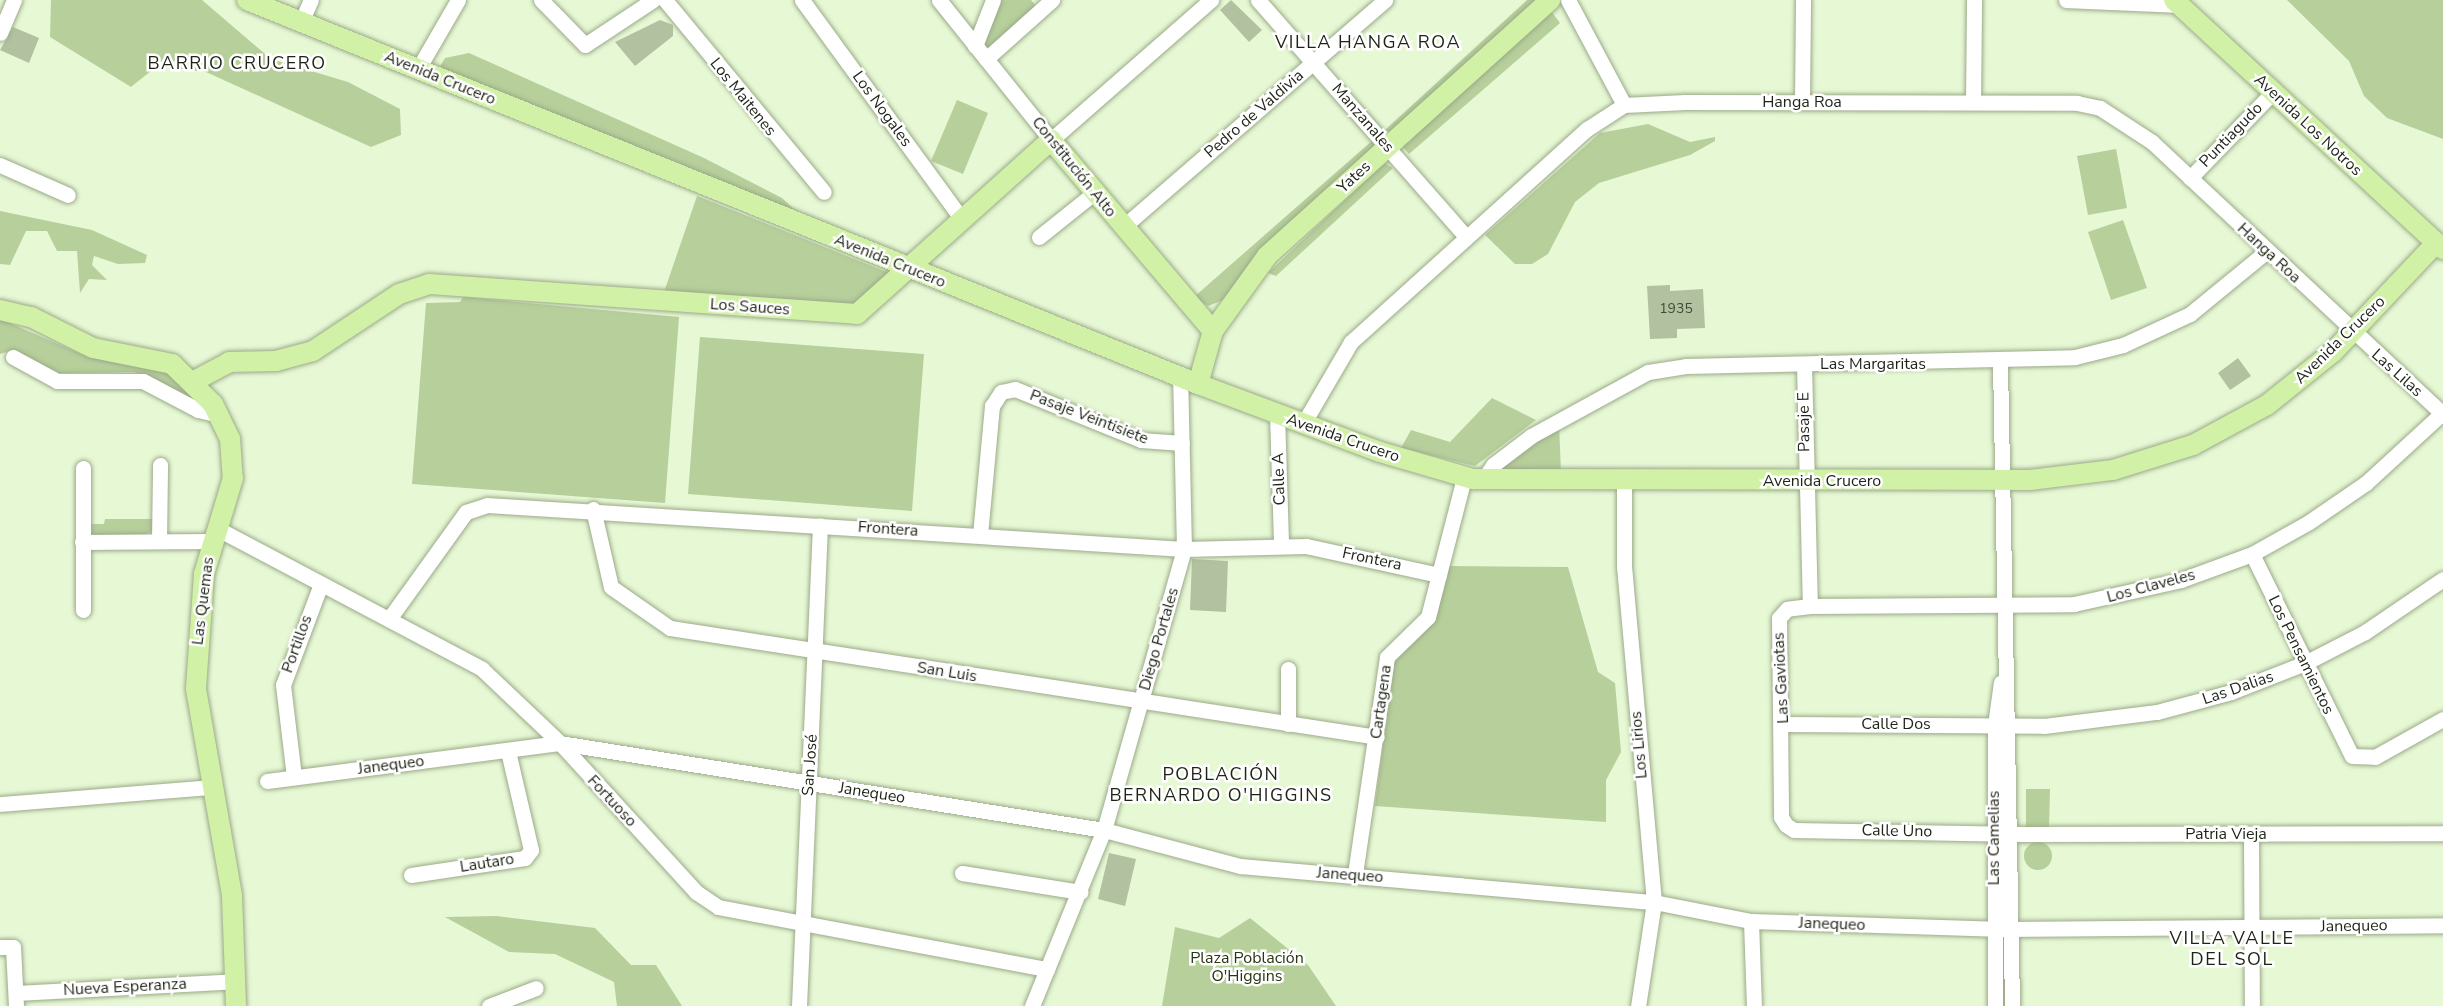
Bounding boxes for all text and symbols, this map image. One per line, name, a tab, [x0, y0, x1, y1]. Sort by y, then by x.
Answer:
district label: VILLA HANGA ROA	[1275, 31, 1461, 53]
street label: Avenida Crucero	[382, 47, 498, 109]
district label: BARRIO CRUCERO	[148, 52, 326, 74]
street label: Los Maitenes	[706, 54, 780, 140]
street label: Pedro de Valdivia	[1201, 66, 1307, 162]
street label: Los Nogales	[848, 67, 916, 151]
street label: Avenida Los Notros	[2250, 70, 2366, 180]
street label: Manzanales	[1328, 79, 1398, 157]
street label: Hanga Roa	[1762, 92, 1842, 112]
street label: Puntiagudo	[2195, 99, 2267, 171]
street label: Constitución Alto	[1028, 113, 1120, 221]
street label: Yates	[1333, 157, 1375, 197]
street label: Hanga Roa	[2233, 219, 2305, 287]
street label: Avenida Crucero	[832, 230, 948, 292]
street label: Avenida Crucero	[2291, 292, 2389, 388]
street label: Los Sauces	[709, 295, 791, 319]
house number: 1935	[1659, 301, 1693, 317]
street label: Las Lilas	[2367, 345, 2427, 401]
street label: Las Margaritas	[1820, 354, 1926, 374]
street label: Pasaje Veintisiete	[1027, 386, 1151, 448]
street label: Pasaje E	[1794, 392, 1814, 452]
street label: Avenida Crucero	[1284, 410, 1402, 466]
street label: Calle A	[1268, 452, 1290, 506]
street label: Avenida Crucero	[1763, 471, 1881, 491]
street label: Frontera	[857, 517, 919, 541]
street label: Frontera	[1340, 543, 1404, 575]
street label: Las Quemas	[188, 556, 218, 646]
street label: Los Claveles	[2105, 565, 2197, 607]
street label: Diego Portales	[1135, 585, 1183, 693]
street label: Los Pensamientos	[2264, 592, 2338, 718]
street label: Portillos	[278, 612, 316, 676]
street label: Las Gaviotas	[1769, 632, 1793, 724]
street label: San Luis	[916, 658, 978, 686]
street label: Cartagena	[1366, 664, 1396, 740]
street label: Las Dalias	[2200, 667, 2276, 709]
street label: Los Lirios	[1626, 710, 1652, 780]
street label: Calle Dos	[1861, 714, 1931, 734]
street label: San José	[798, 734, 822, 796]
street label: Janequeo	[357, 751, 425, 779]
district label: POBLACIÓN BERNARDO O'HIGGINS	[1109, 764, 1333, 806]
street label: Fortuoso	[583, 771, 641, 831]
street label: Janequeo	[837, 778, 907, 808]
street label: Las Camelias	[1984, 791, 2004, 885]
street label: Calle Uno	[1862, 821, 1932, 841]
street label: Patria Vieja	[2185, 824, 2267, 844]
street label: Lautaro	[458, 849, 516, 877]
street label: Janequeo	[1316, 863, 1384, 887]
street label: Janequeo	[1798, 913, 1866, 935]
street label: Janequeo	[2320, 916, 2388, 936]
district label: VILLA VALLE DEL SOL	[2169, 928, 2295, 970]
park label: Plaza Población O'Higgins	[1190, 948, 1304, 986]
street label: Nueva Esperanza	[63, 974, 187, 1000]

